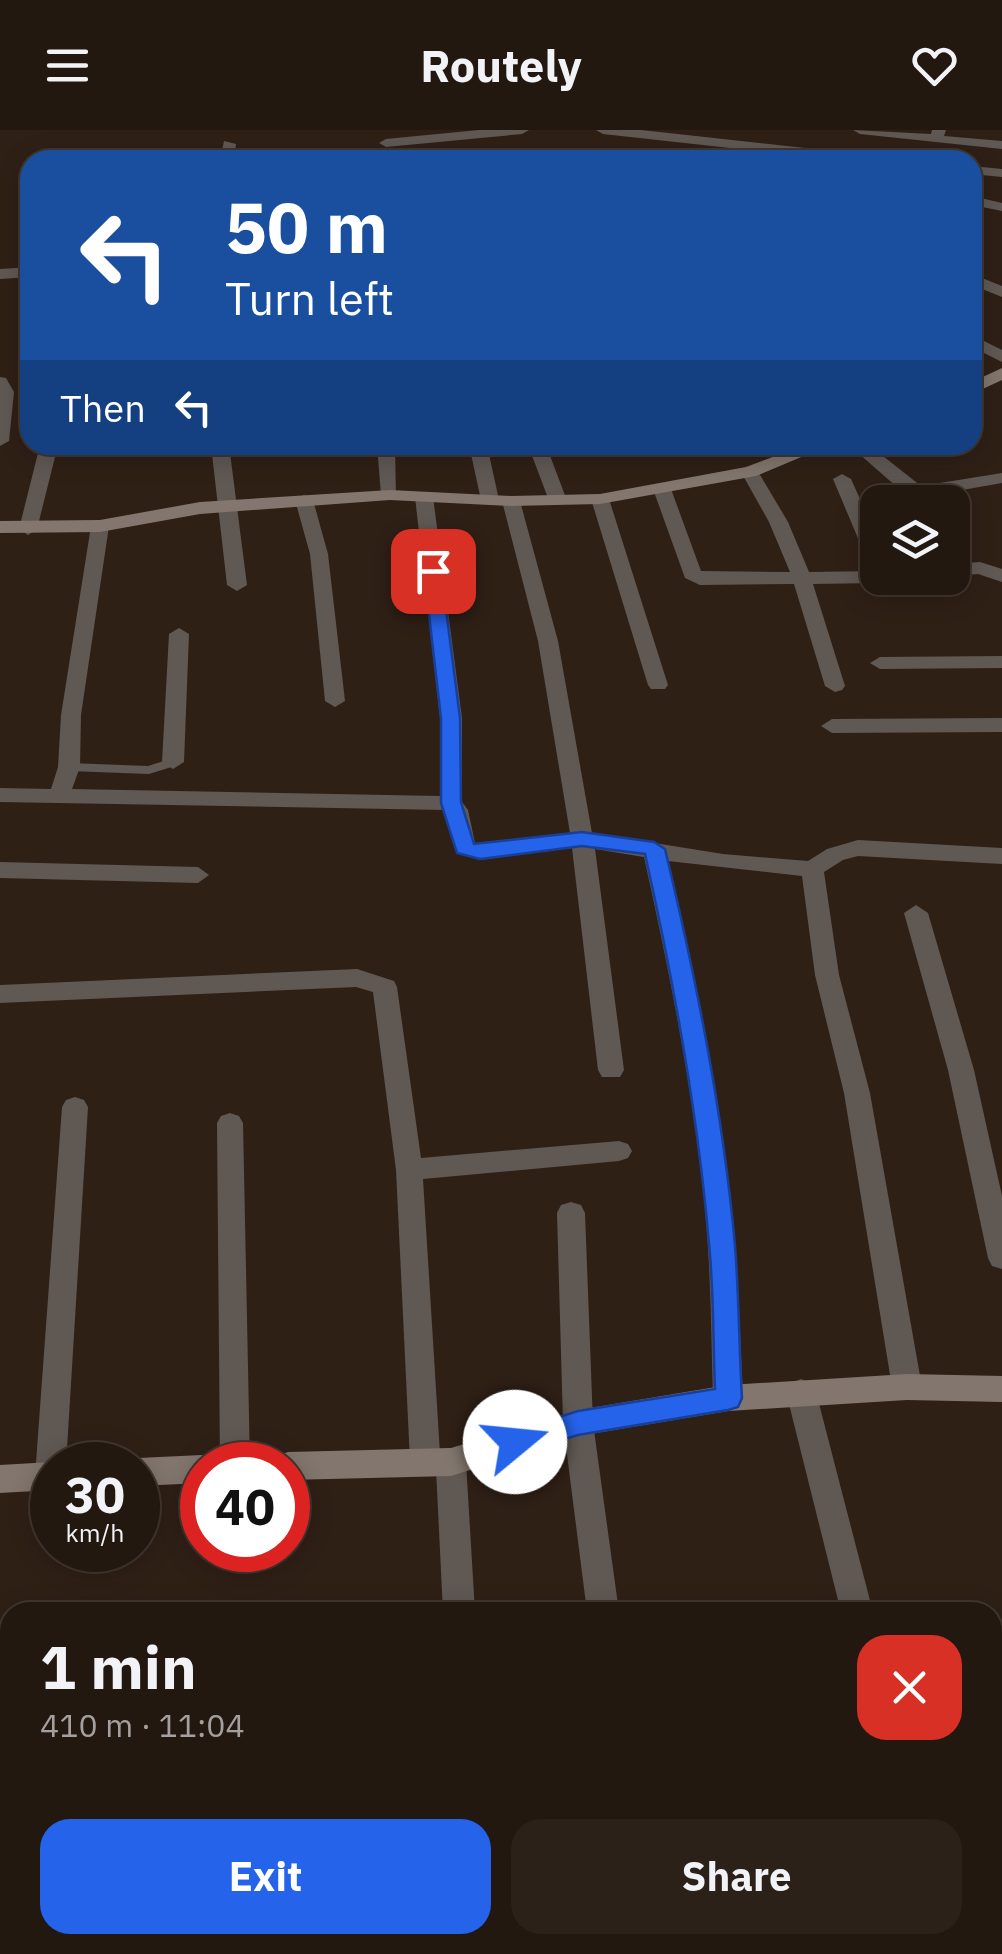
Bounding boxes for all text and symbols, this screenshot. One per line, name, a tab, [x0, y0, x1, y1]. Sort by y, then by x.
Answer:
text: Routely	[420, 36, 582, 94]
icon: menu	[40, 38, 95, 93]
icon: heart	[907, 38, 962, 93]
text: 50 m	[225, 181, 388, 272]
icon: left	[60, 190, 190, 320]
text: Turn left	[225, 269, 394, 327]
icon: left	[166, 380, 221, 435]
text: Then	[60, 383, 146, 432]
map controls	[860, 485, 970, 595]
button: layers	[860, 485, 970, 595]
pin	[391, 529, 476, 614]
icon: arrive	[406, 544, 461, 599]
position arrow	[463, 1390, 567, 1494]
speed limit sign: 40	[180, 1442, 310, 1572]
text: 30	[65, 1462, 125, 1527]
text: km/h	[66, 1516, 124, 1549]
text: 1 min	[40, 1627, 197, 1706]
button: close	[857, 1635, 962, 1740]
text: 410 m · 11:04	[40, 1704, 245, 1746]
button: Exit	[40, 1819, 491, 1934]
button: Share	[511, 1819, 962, 1934]

